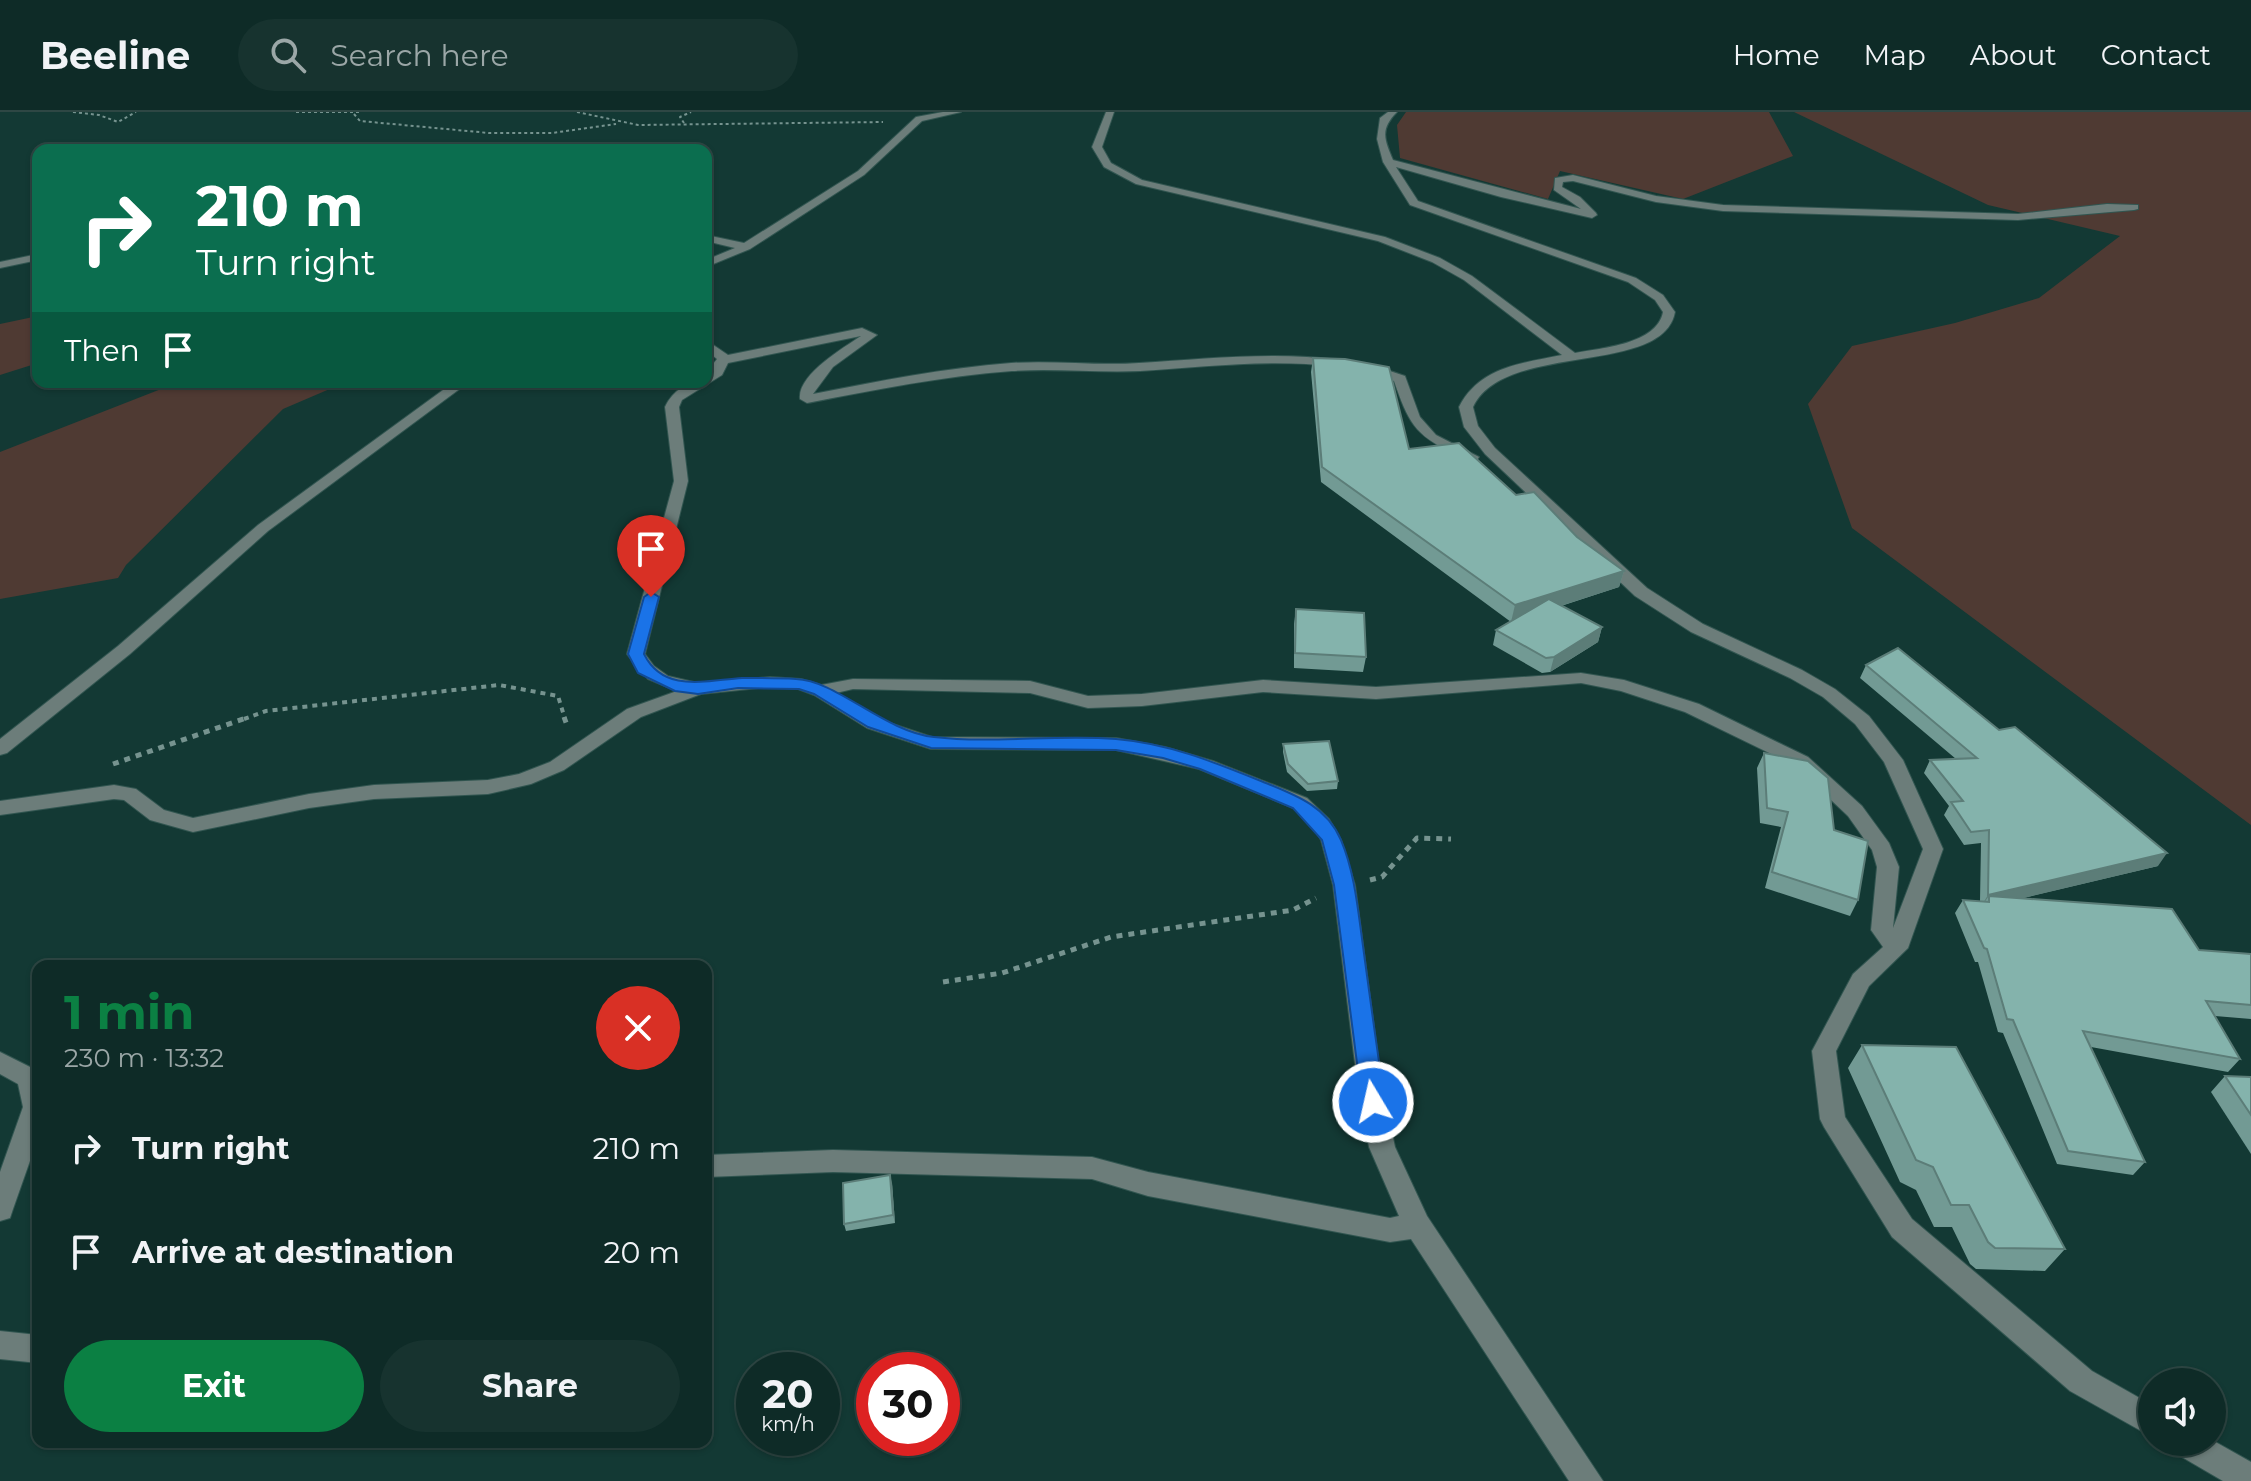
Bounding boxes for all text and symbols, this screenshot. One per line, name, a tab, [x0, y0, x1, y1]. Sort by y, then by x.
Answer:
search box	[238, 19, 798, 91]
text: Beeline	[40, 32, 190, 79]
icon: search	[266, 33, 310, 77]
text: Search here	[330, 37, 509, 74]
text: Home	[1733, 38, 1820, 72]
text: Map	[1864, 38, 1926, 72]
text: About	[1970, 38, 2057, 72]
text: Contact	[2101, 38, 2211, 72]
text: 210 m	[196, 172, 364, 240]
icon: right	[64, 176, 168, 280]
text: Turn right	[196, 240, 376, 284]
icon: arrive	[156, 328, 200, 372]
text: Then	[64, 332, 140, 369]
pin	[617, 515, 685, 597]
icon: arrive	[629, 527, 673, 571]
text: 1 min	[64, 983, 194, 1041]
button: close	[596, 986, 680, 1070]
text: 230 m · 13:32	[64, 1042, 224, 1074]
position arrow	[1331, 1060, 1415, 1144]
icon: right	[64, 1126, 108, 1170]
text: Turn right	[132, 1130, 289, 1167]
text: 210 m	[593, 1130, 680, 1167]
icon: arrive	[64, 1230, 108, 1274]
text: Arrive at destination	[132, 1234, 454, 1271]
text: 20 m	[603, 1234, 680, 1271]
button: Exit	[64, 1340, 364, 1432]
button: Share	[380, 1340, 680, 1432]
speed limit sign: 30	[856, 1352, 960, 1456]
map controls	[2138, 1368, 2226, 1456]
button: sound	[2138, 1368, 2226, 1456]
text: 20	[763, 1369, 813, 1418]
text: km/h	[761, 1412, 815, 1436]

